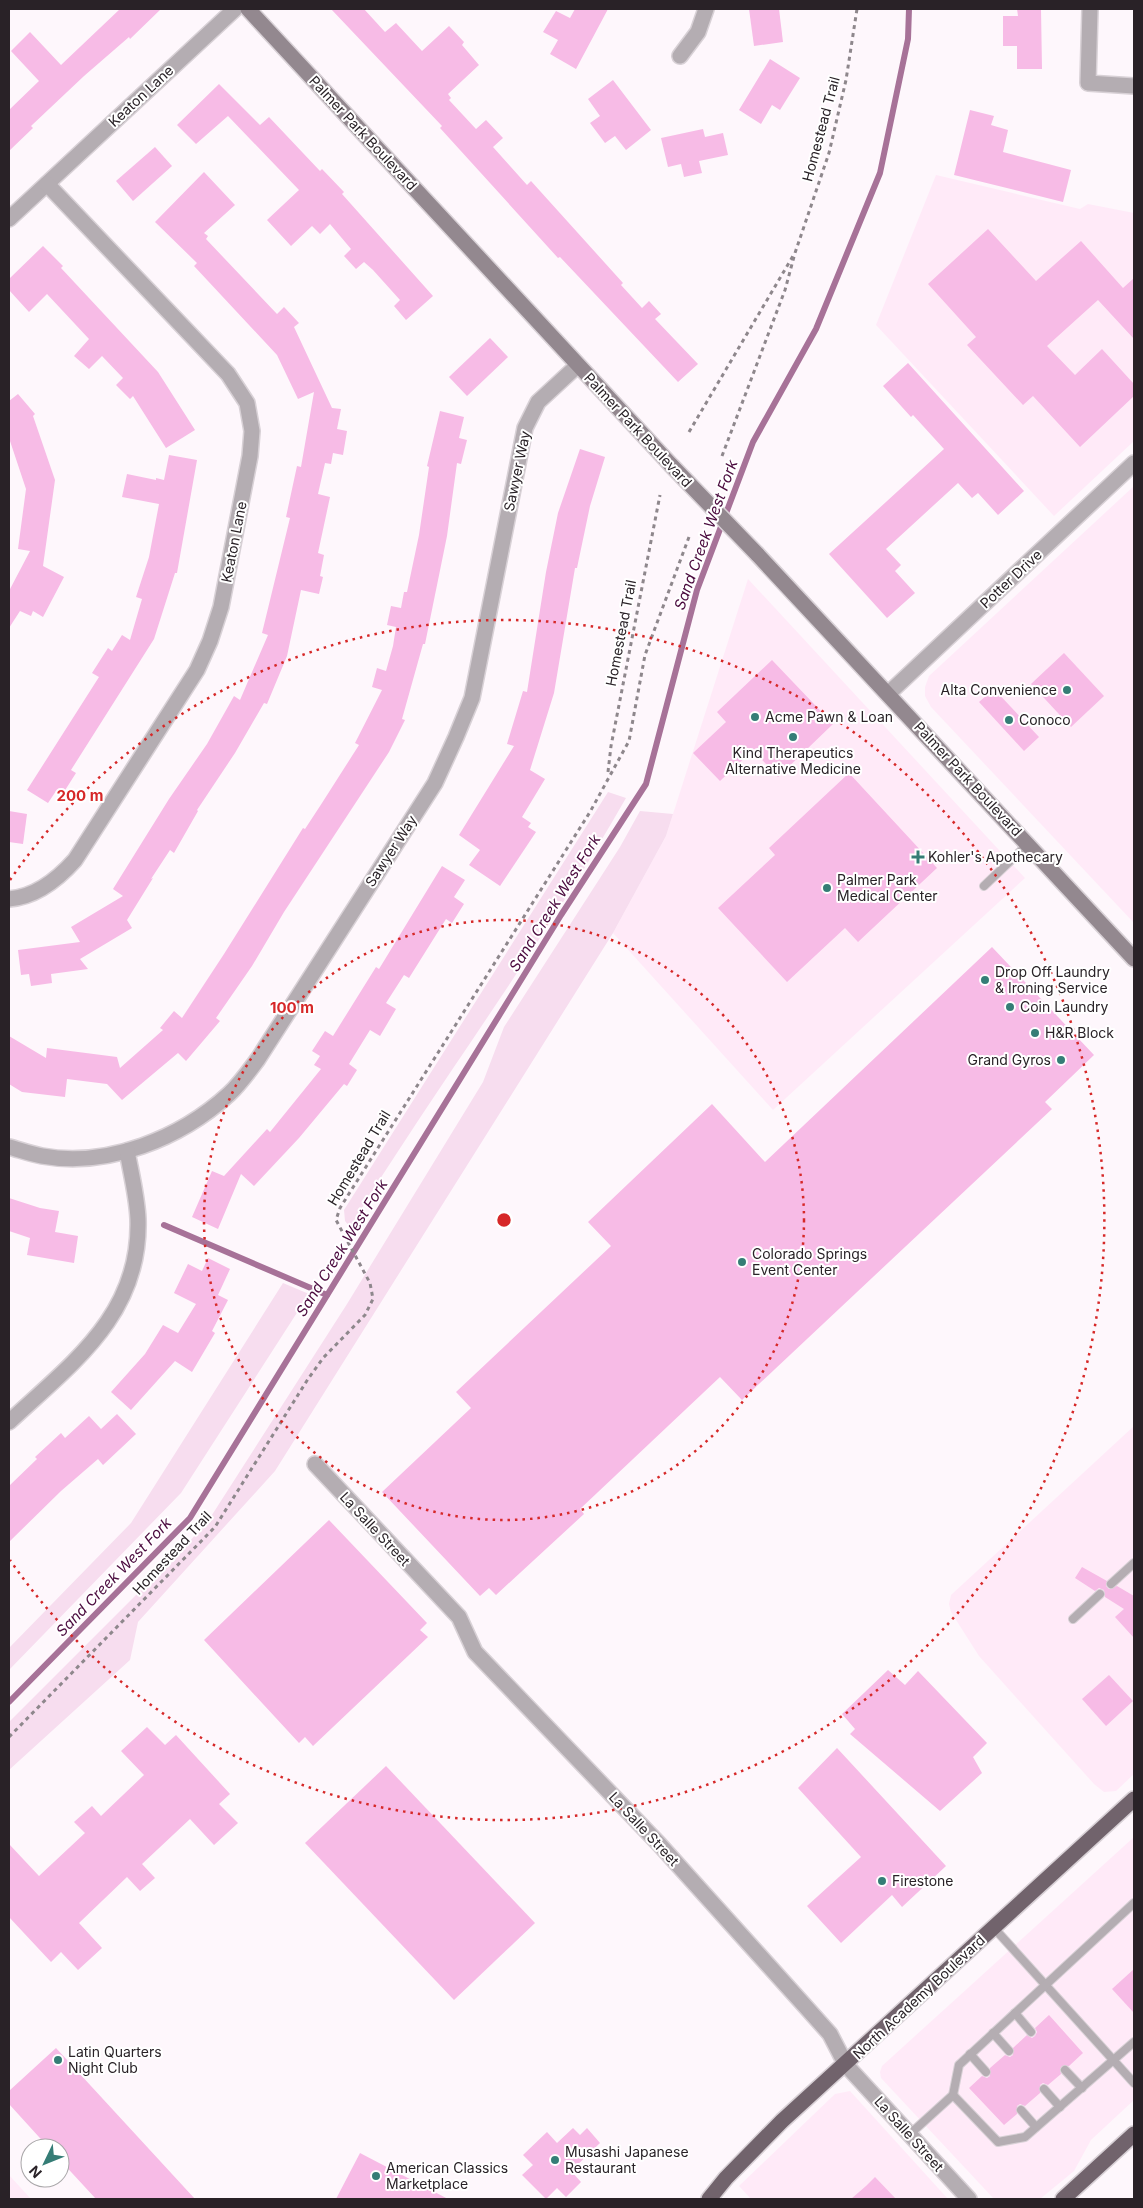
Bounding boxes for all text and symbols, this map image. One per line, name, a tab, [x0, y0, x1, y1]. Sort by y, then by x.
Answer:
street label: Keaton Lane	[105, 61, 177, 130]
street label: Palmer Park Boulevard	[306, 72, 421, 193]
street label: Homestead Trail	[798, 75, 843, 183]
street label: Palmer Park Boulevard	[581, 369, 696, 490]
street label: Sawyer Way	[500, 429, 533, 513]
water label: Sand Creek West Fork	[670, 457, 742, 612]
street label: Keaton Lane	[217, 500, 250, 584]
street label: Potter Drive	[976, 546, 1045, 611]
street label: Homestead Trail	[602, 578, 639, 687]
place label: Alta Convenience	[941, 681, 1057, 698]
marker: Alta Convenience	[1061, 684, 1073, 696]
place label: Acme Pawn & Loan	[765, 708, 893, 725]
marker: Acme Pawn & Loan	[749, 711, 761, 723]
place label: Conoco	[1019, 711, 1071, 728]
marker: Conoco	[1003, 714, 1015, 726]
street label: Palmer Park Boulevard	[911, 718, 1026, 839]
marker: Kind Therapeutics Alternative Medicine	[787, 731, 799, 743]
place label: Kind Therapeutics Alternative Medicine	[725, 744, 861, 777]
text: 200 m	[57, 786, 103, 805]
street label: Sawyer Way	[361, 812, 420, 890]
water label: Sand Creek West Fork	[505, 830, 605, 975]
place label: Kohler's Apothecary	[928, 848, 1063, 865]
marker: Kohler's Apothecary	[912, 851, 924, 863]
place label: Palmer Park Medical Center	[837, 871, 938, 904]
marker: Palmer Park Medical Center	[821, 882, 833, 894]
place label: Drop Off Laundry & Ironing Service	[995, 963, 1110, 996]
marker: Drop Off Laundry & Ironing Service	[979, 974, 991, 986]
text: 100 m	[270, 998, 314, 1017]
place label: Coin Laundry	[1020, 998, 1109, 1015]
marker: Coin Laundry	[1004, 1001, 1016, 1013]
place label: H&R Block	[1045, 1024, 1114, 1041]
marker: H&R Block	[1029, 1027, 1041, 1039]
place label: Grand Gyros	[968, 1051, 1051, 1068]
marker: Grand Gyros	[1055, 1054, 1067, 1066]
street label: Homestead Trail	[324, 1107, 394, 1208]
water label: Sand Creek West Fork	[292, 1175, 392, 1320]
centre of rings	[495, 1211, 513, 1229]
place label: Colorado Springs Event Center	[752, 1245, 867, 1278]
marker: Colorado Springs Event Center	[736, 1256, 748, 1268]
street label: La Salle Street	[337, 1488, 414, 1569]
street label: Homestead Trail	[129, 1507, 215, 1598]
water label: Sand Creek West Fork	[52, 1513, 176, 1640]
street label: La Salle Street	[606, 1788, 683, 1869]
place label: Firestone	[892, 1872, 954, 1889]
marker: Firestone	[876, 1875, 888, 1887]
street label: North Academy Boulevard	[849, 1931, 988, 2062]
place label: Latin Quarters Night Club	[68, 2043, 162, 2076]
marker: Latin Quarters Night Club	[52, 2054, 64, 2066]
street label: La Salle Street	[871, 2093, 948, 2175]
north arrow	[20, 2138, 70, 2188]
place label: Musashi Japanese Restaurant	[565, 2143, 689, 2176]
marker: Musashi Japanese Restaurant	[549, 2154, 561, 2166]
place label: American Classics Marketplace	[386, 2159, 508, 2192]
text: N	[25, 2163, 45, 2182]
marker: American Classics Marketplace	[370, 2170, 382, 2182]

